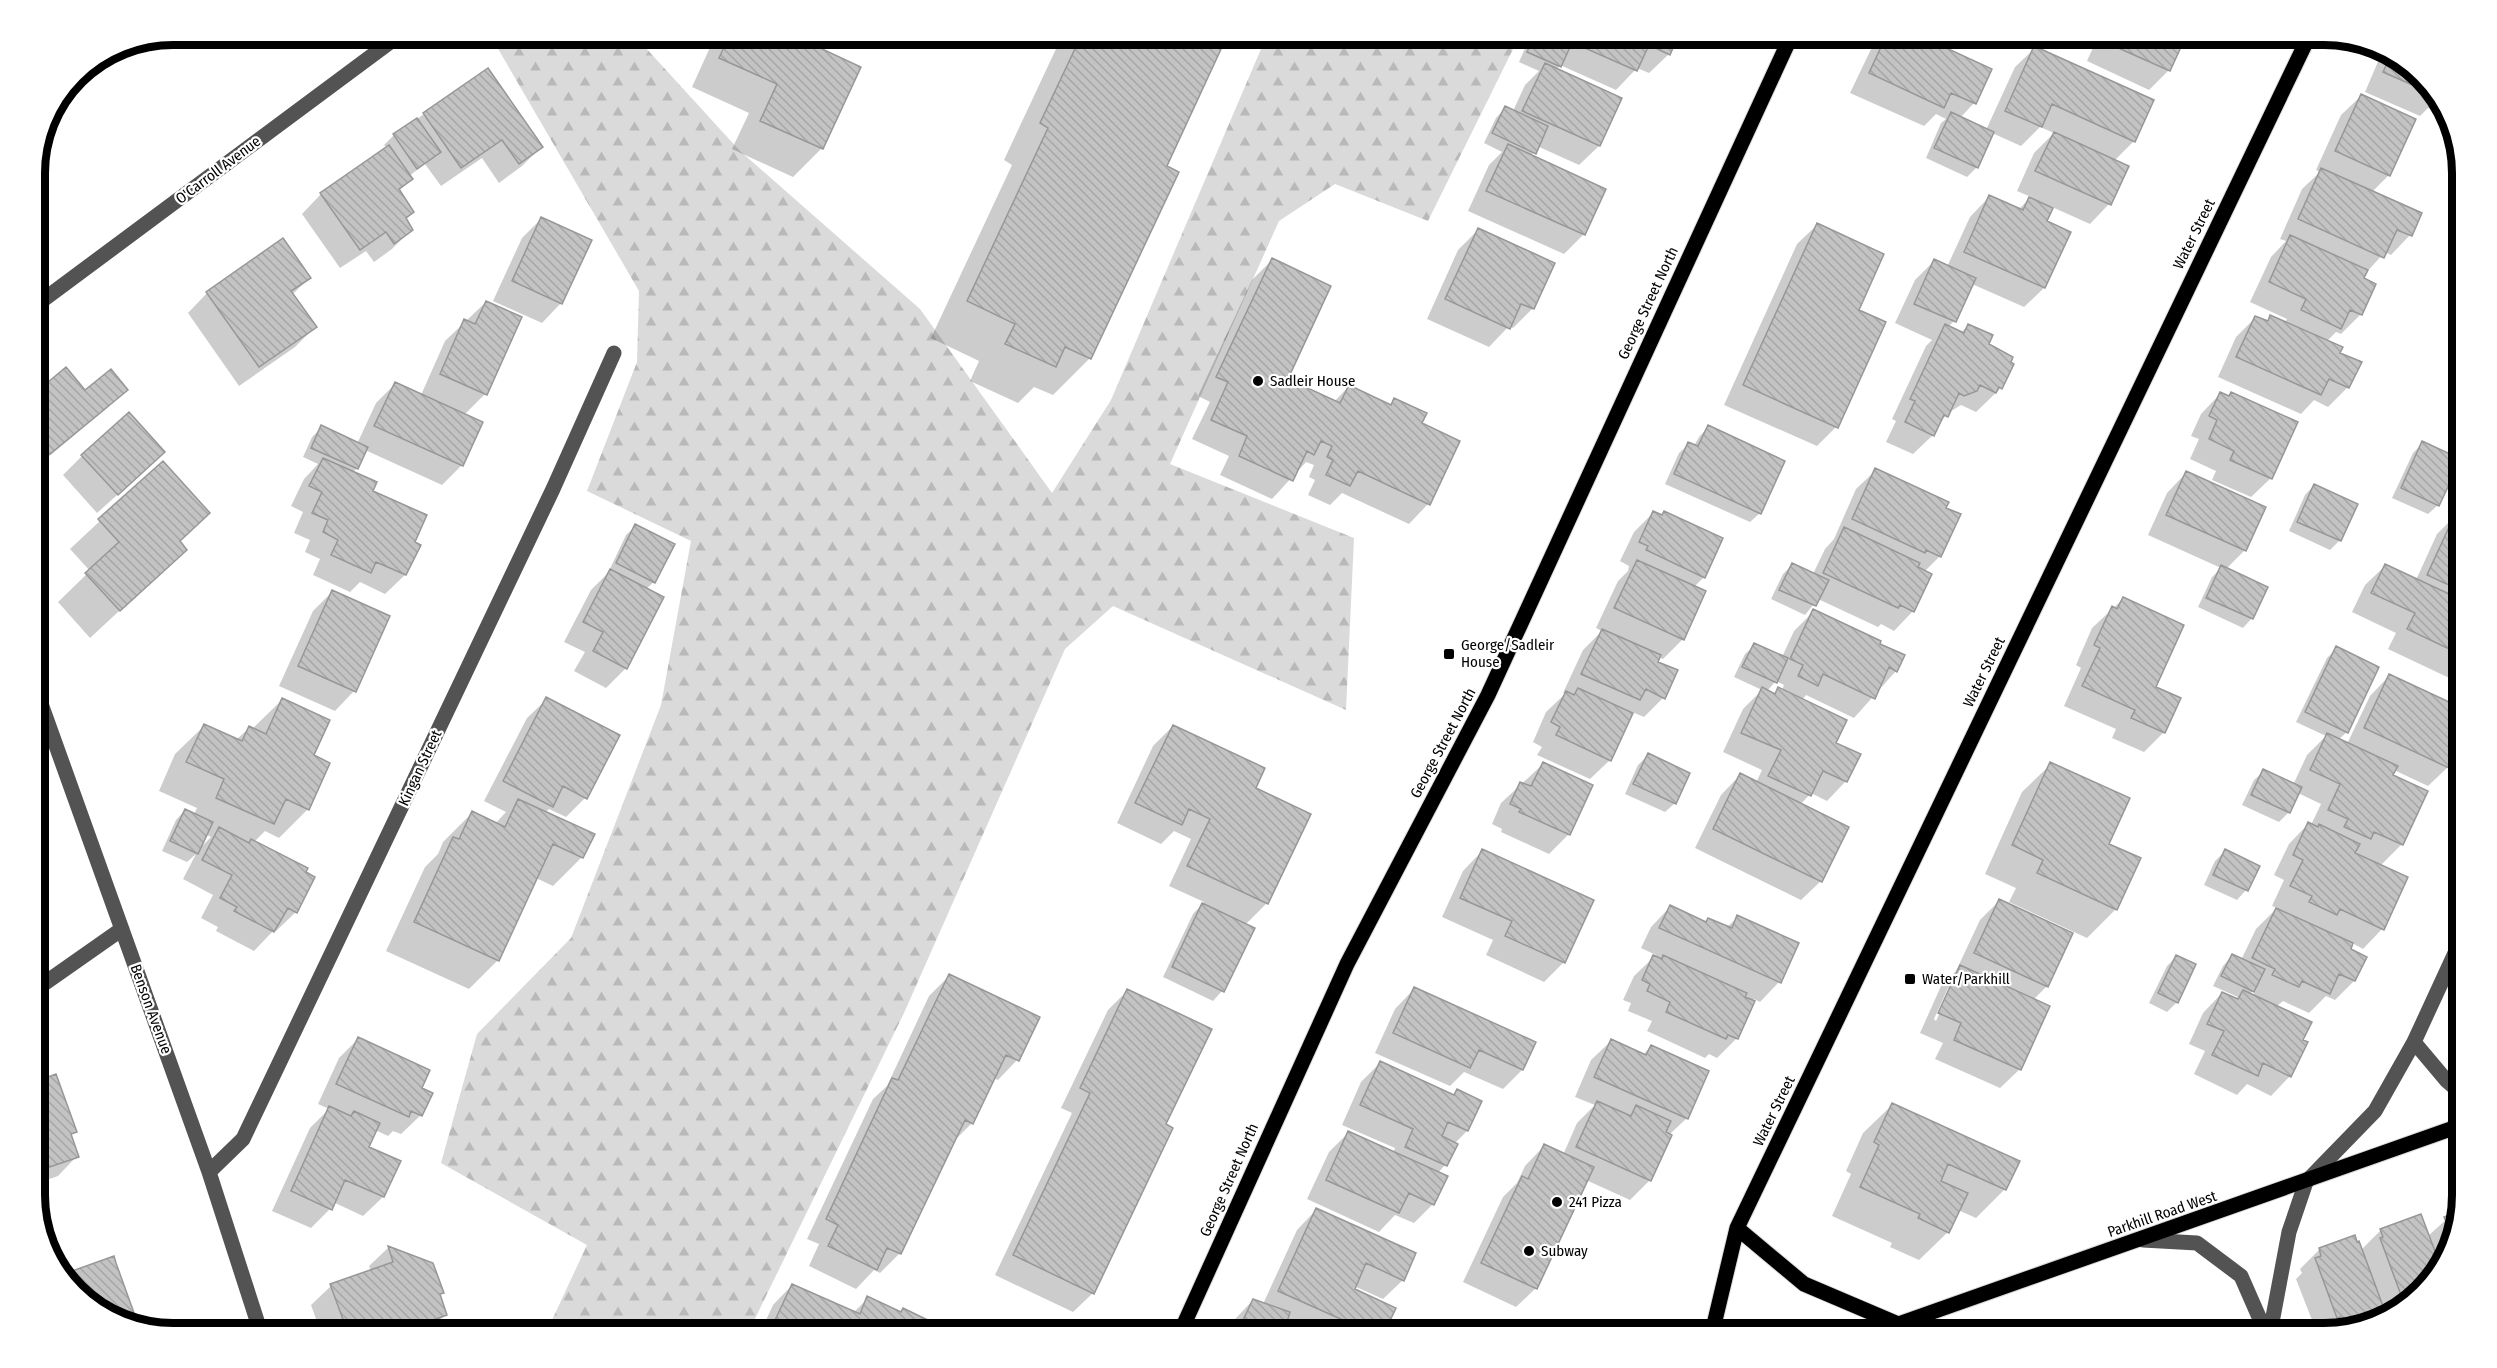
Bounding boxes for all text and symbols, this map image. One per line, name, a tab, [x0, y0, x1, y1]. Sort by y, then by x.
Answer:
street label: O'Carroll Avenue	[172, 132, 264, 208]
street label: Water Street	[2169, 196, 2219, 272]
street label: George Street North	[1614, 244, 1682, 362]
place label: Sadleir House	[1270, 372, 1355, 390]
marker: Sadleir House	[1251, 374, 1265, 388]
street label: Water Street	[1959, 634, 2009, 710]
place label: George/Sadleir House	[1461, 636, 1555, 671]
marker: George/Sadleir House	[1442, 647, 1456, 661]
street label: George Street North	[1406, 685, 1480, 801]
street label: Kingan Street	[395, 727, 446, 809]
street label: Benson Avenue	[126, 962, 176, 1056]
place label: Water/Parkhill	[1922, 970, 2010, 988]
marker: Water/Parkhill	[1903, 972, 1917, 986]
street label: Water Street	[1749, 1073, 1799, 1149]
street label: George Street North	[1196, 1121, 1262, 1239]
street label: Parkhill Road West	[2105, 1187, 2219, 1241]
place label: 241 Pizza	[1569, 1193, 1622, 1211]
marker: 241 Pizza	[1550, 1195, 1564, 1209]
place label: Subway	[1541, 1242, 1588, 1260]
marker: Subway	[1522, 1244, 1536, 1258]

